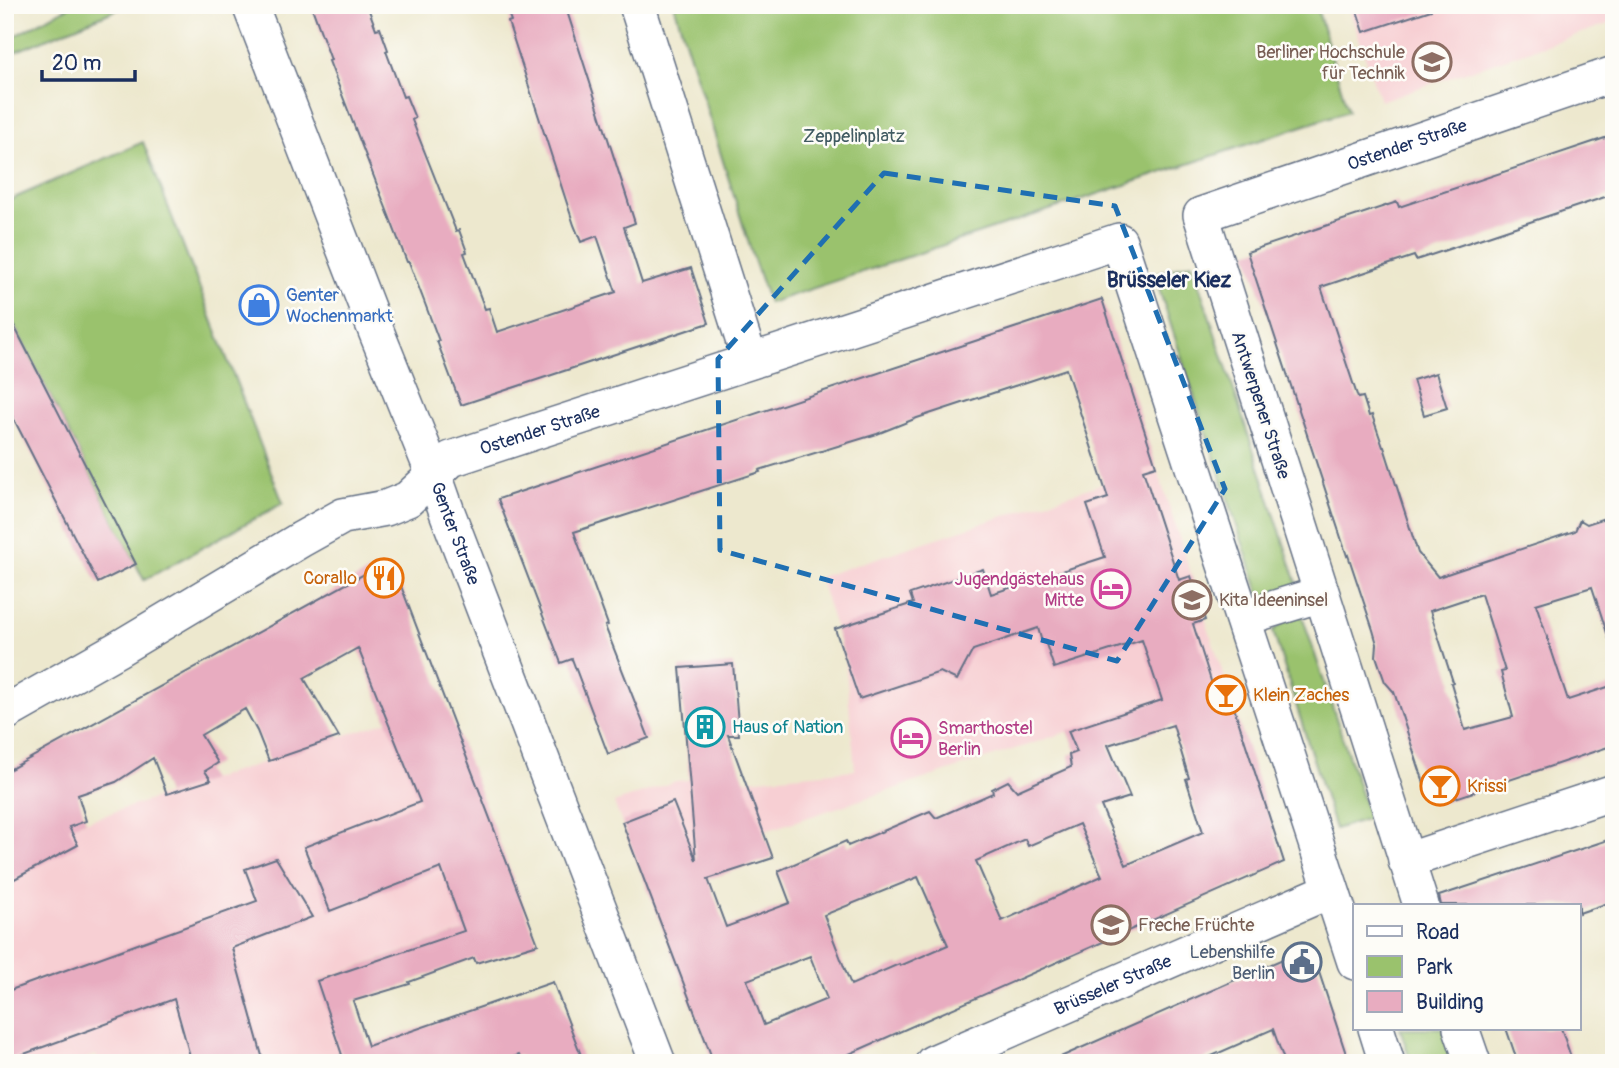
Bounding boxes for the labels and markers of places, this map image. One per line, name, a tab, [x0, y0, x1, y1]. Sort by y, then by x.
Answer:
place label: Berliner Hochschule für Technik	[1256, 41, 1405, 85]
school or university icon: Berliner Hochschule für Technik	[1411, 41, 1453, 83]
shop icon: Genter Wochenmarkt	[238, 284, 280, 326]
place label: Genter Wochenmarkt	[286, 284, 394, 328]
restaurant icon: Corallo	[363, 557, 405, 599]
place label: Corallo	[303, 567, 357, 590]
place label: Jugendgästehaus Mitte	[955, 568, 1084, 612]
hotel icon: Jugendgästehaus Mitte	[1090, 568, 1132, 610]
school or university icon: Kita Ideeninsel	[1171, 579, 1213, 621]
place label: Kita Ideeninsel	[1219, 589, 1328, 612]
bar icon: Klein Zaches	[1205, 674, 1247, 716]
place label: Klein Zaches	[1253, 684, 1349, 707]
building icon: Haus of Nation	[684, 706, 726, 748]
place label: Haus of Nation	[732, 716, 843, 739]
hotel icon: Smarthostel Berlin	[890, 717, 932, 759]
place label: Smarthostel Berlin	[938, 717, 1033, 761]
bar icon: Krissi	[1419, 765, 1461, 807]
place label: Krissi	[1467, 775, 1507, 798]
school or university icon: Freche Früchte	[1090, 904, 1132, 946]
place label: Freche Früchte	[1138, 914, 1255, 937]
place label: Lebenshilfe Berlin	[1190, 941, 1275, 985]
public building icon: Lebenshilfe Berlin	[1281, 941, 1323, 983]

